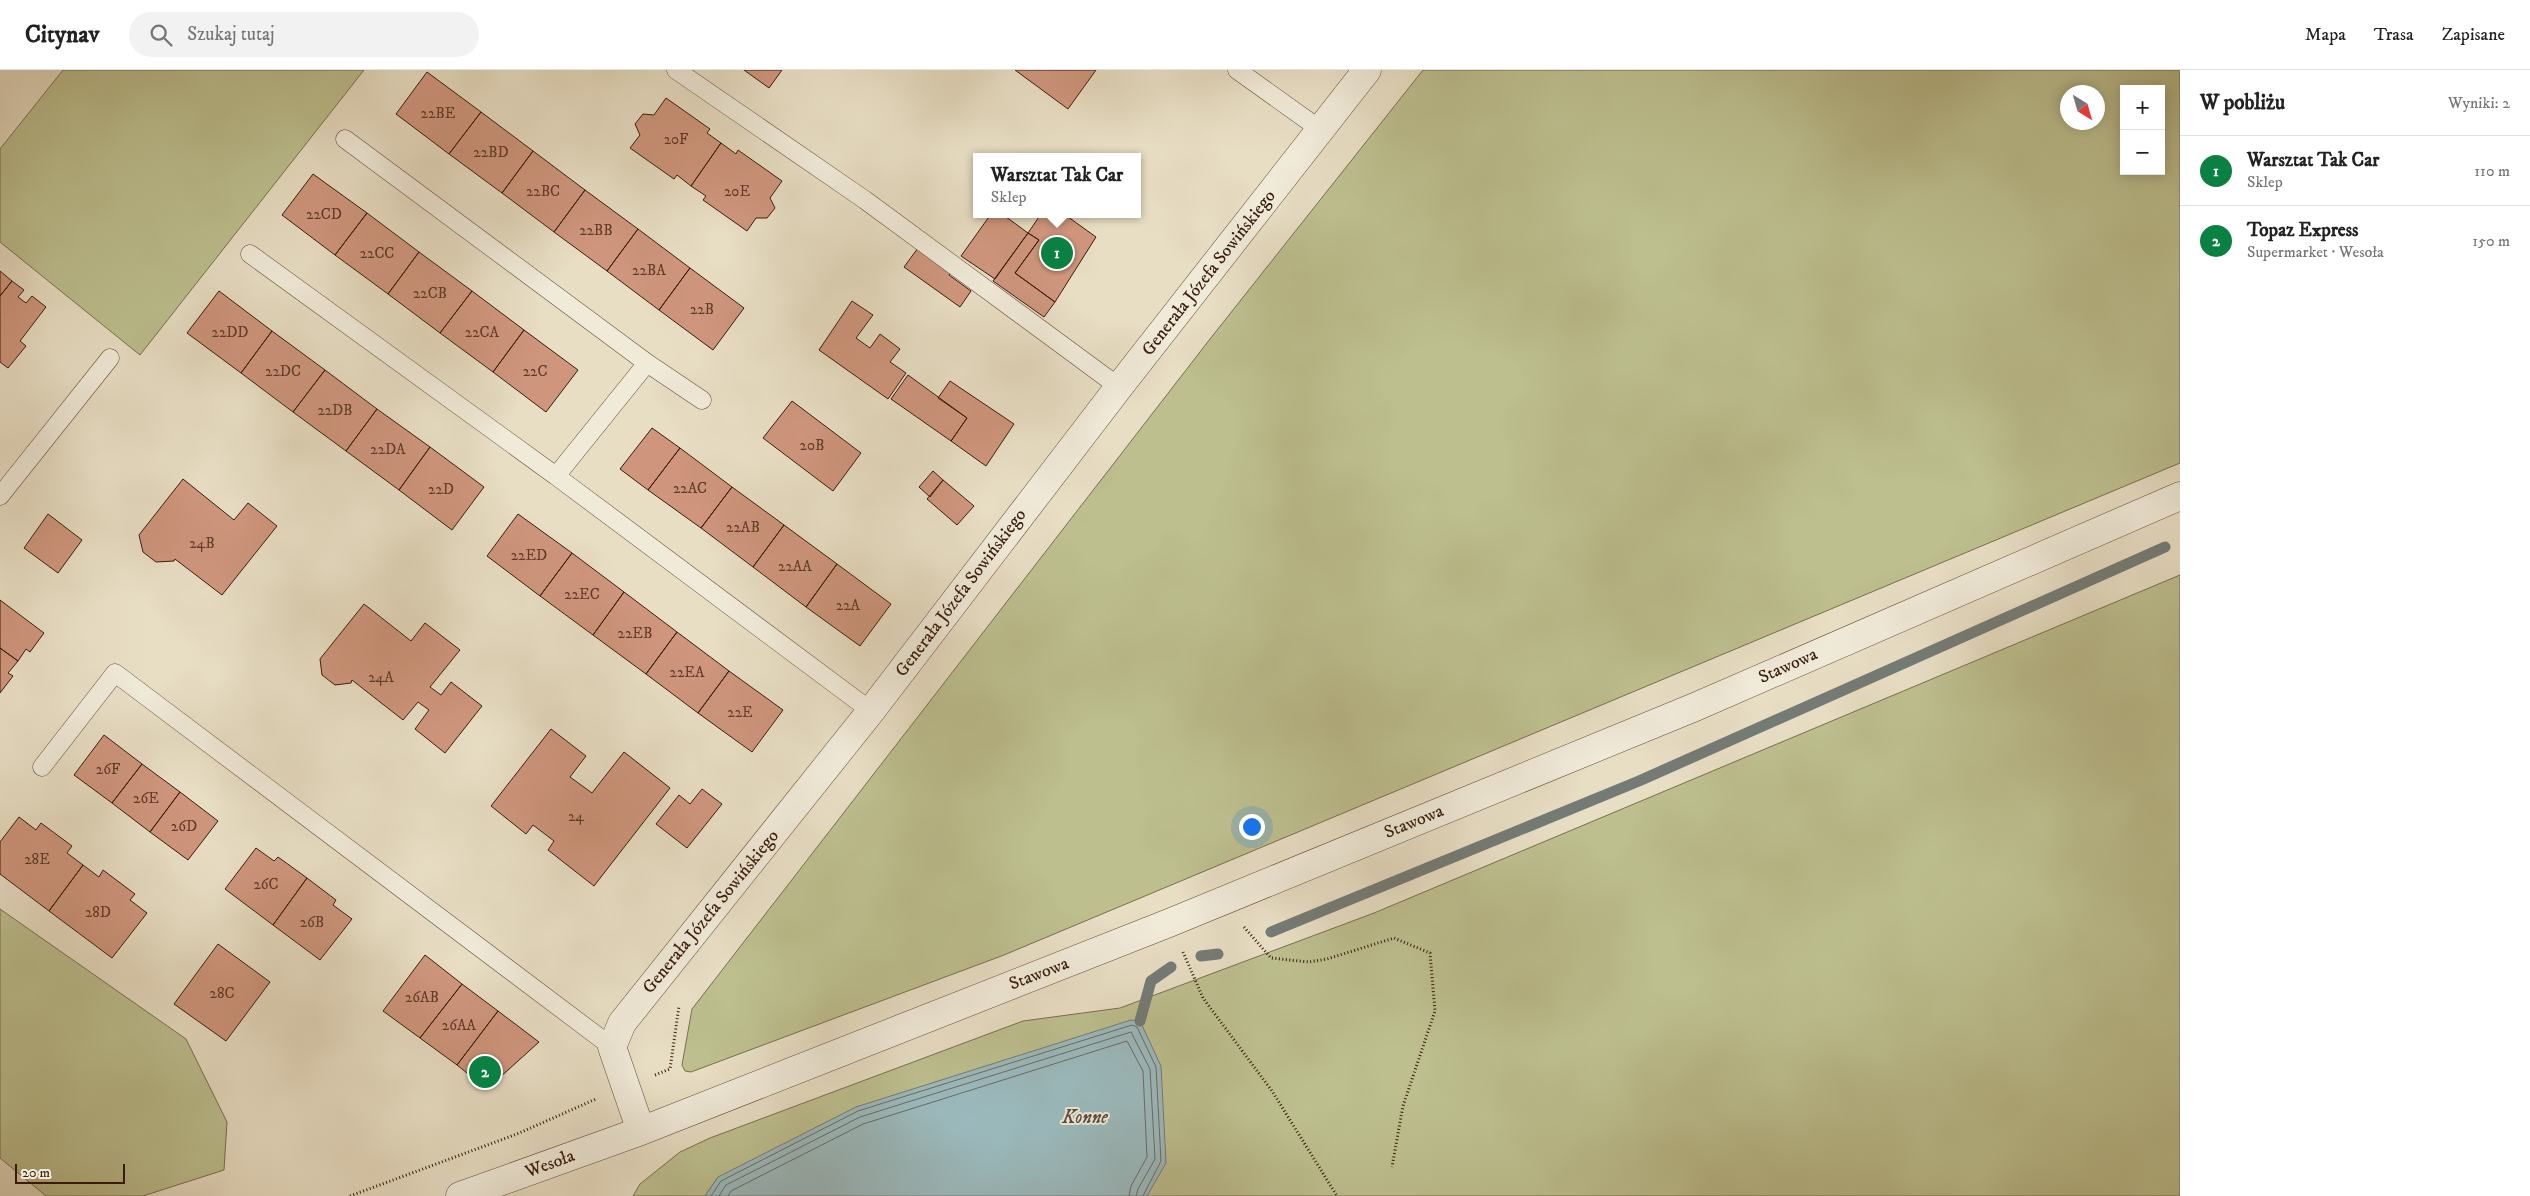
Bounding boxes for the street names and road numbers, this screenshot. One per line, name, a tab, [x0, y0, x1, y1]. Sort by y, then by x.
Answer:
street label: Generała Józefa Sowińskiego	[1137, 185, 1281, 360]
street label: Generała Józefa Sowińskiego	[891, 505, 1031, 681]
street label: Stawowa	[1755, 643, 1821, 689]
street label: Stawowa	[1381, 800, 1447, 844]
street label: Generała Józefa Sowińskiego	[638, 825, 784, 998]
street label: Stawowa	[1006, 952, 1072, 995]
street label: Wesoła	[521, 1145, 578, 1183]

